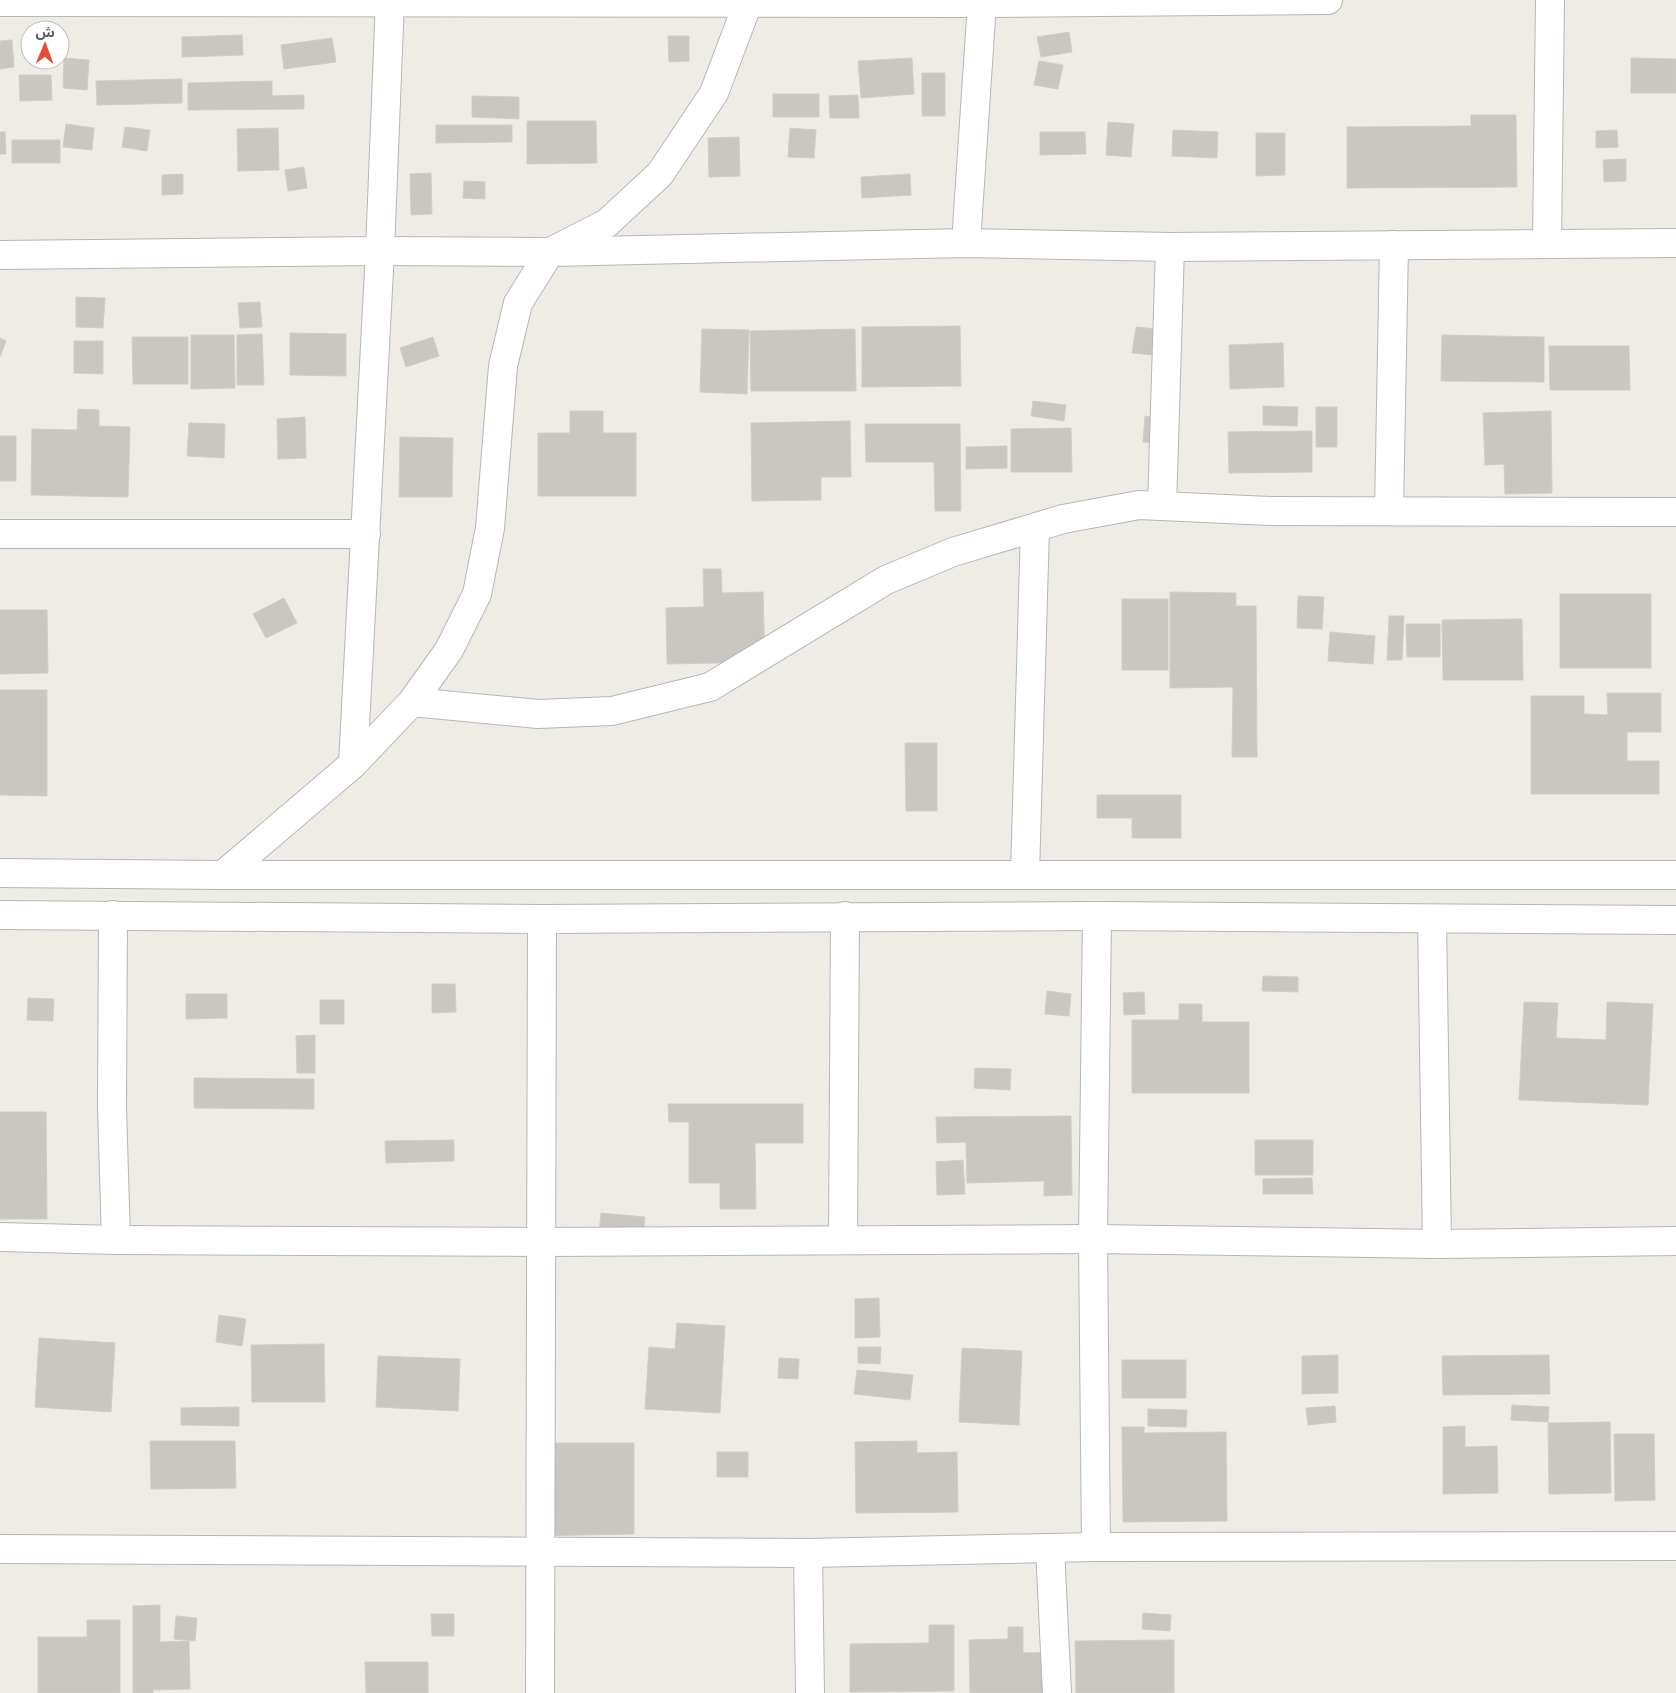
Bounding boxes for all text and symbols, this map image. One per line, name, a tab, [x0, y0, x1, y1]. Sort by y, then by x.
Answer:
north arrow	[20, 20, 70, 70]
text: ش	[35, 23, 55, 42]

